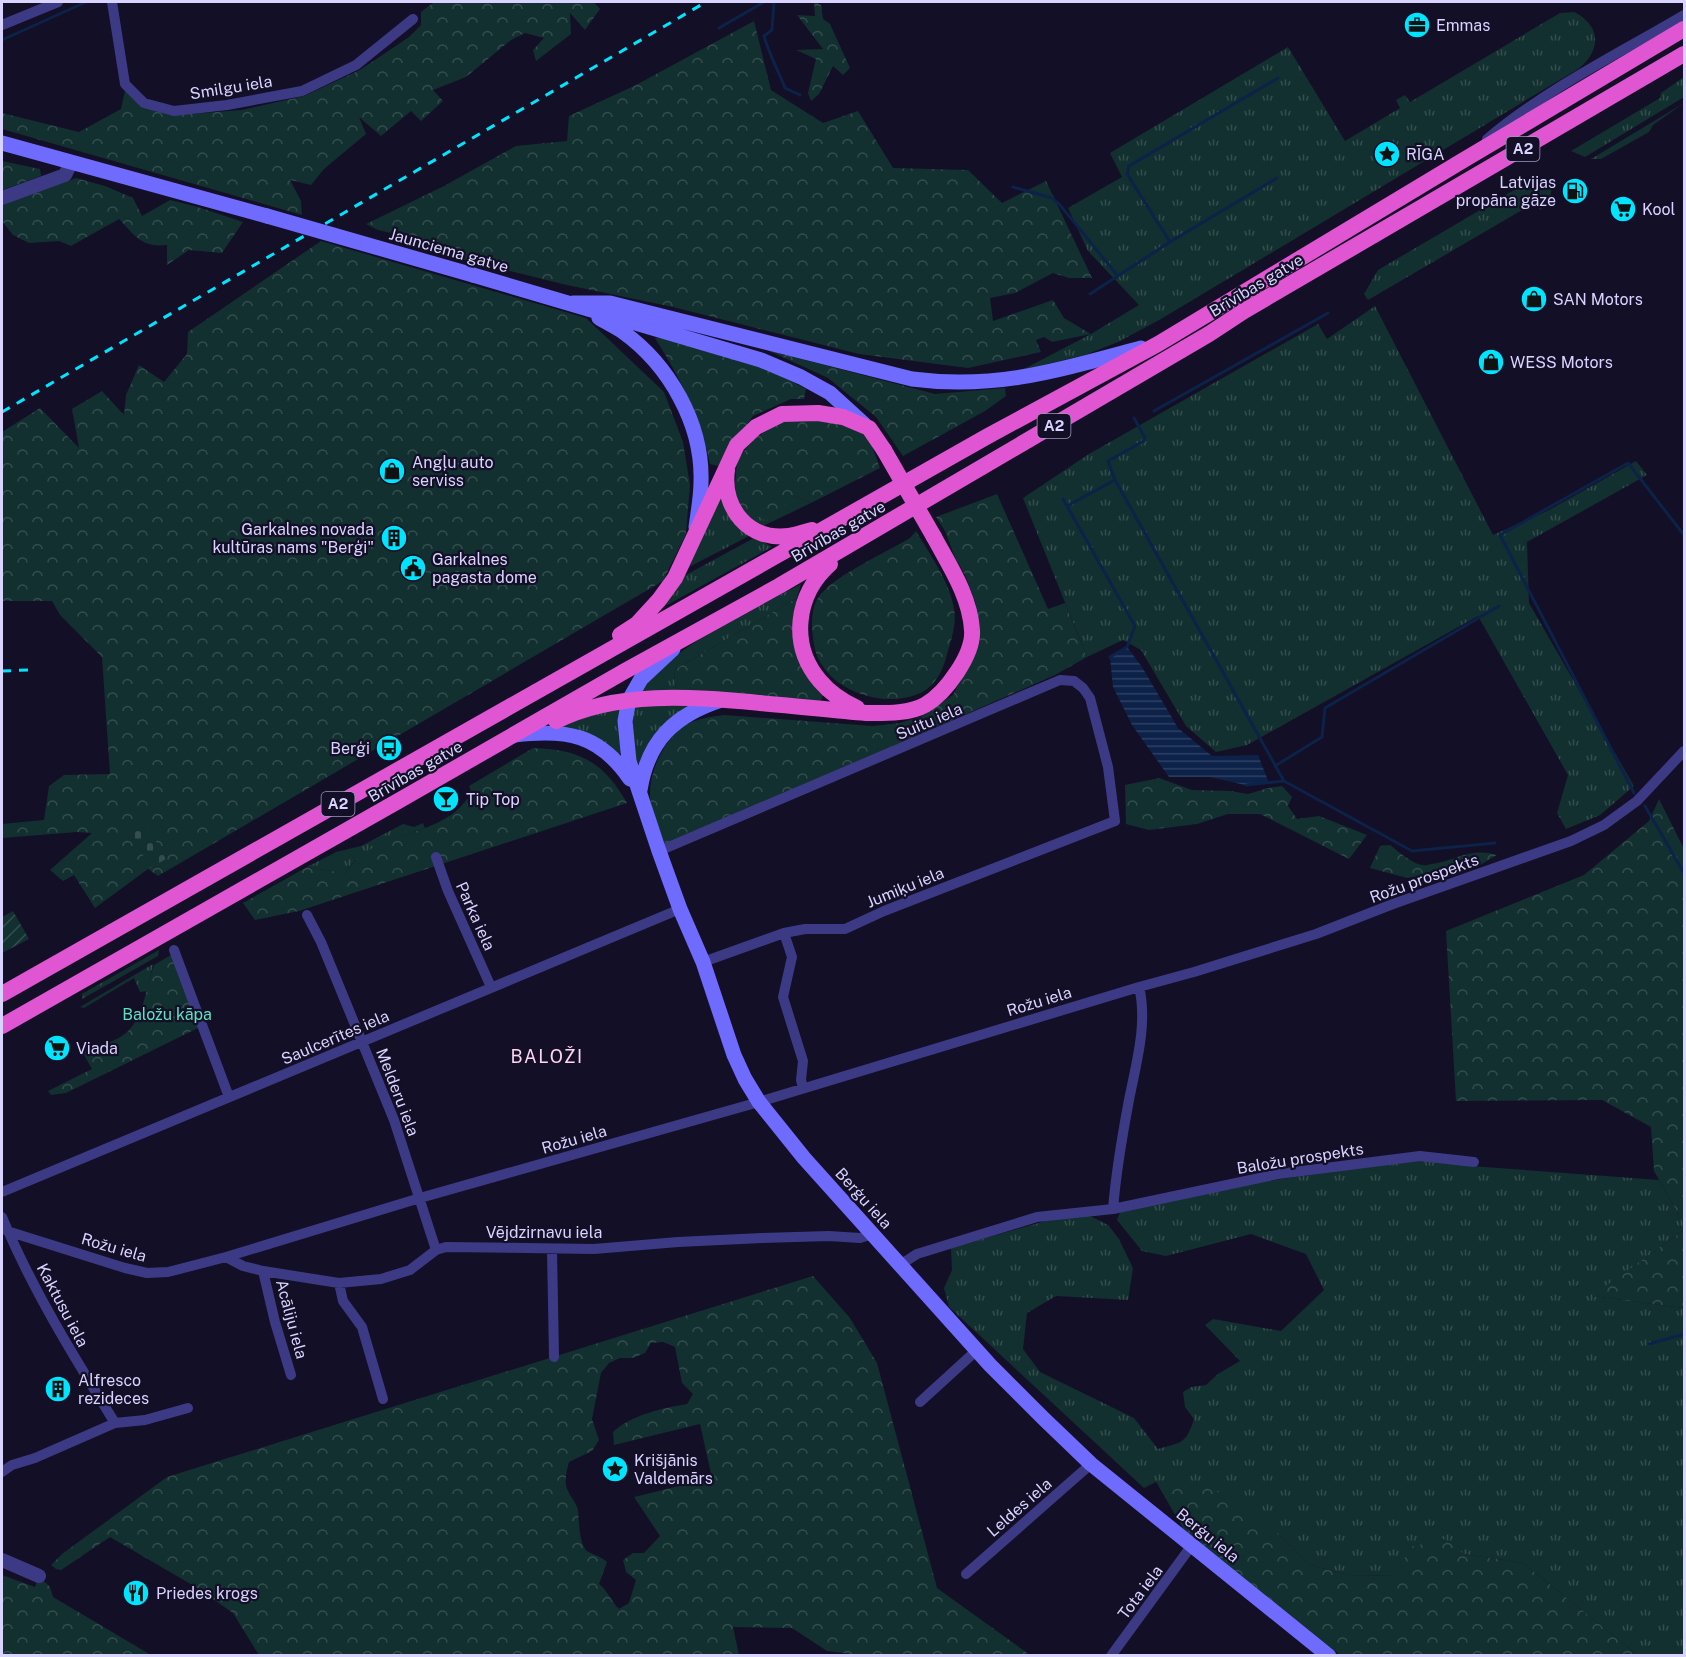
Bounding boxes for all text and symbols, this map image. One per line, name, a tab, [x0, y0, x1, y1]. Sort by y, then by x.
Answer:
office icon: Emmas	[1402, 10, 1432, 40]
place label: Emmas	[1436, 16, 1490, 35]
street label: Smilgu iela	[189, 72, 274, 103]
road number: A2	[1506, 137, 1540, 161]
place icon: RĪGA	[1372, 139, 1402, 169]
place label: RĪGA	[1406, 145, 1445, 164]
place label: Latvijas propāna gāze	[1456, 173, 1556, 210]
fuel station icon: Latvijas propāna gāze	[1560, 176, 1590, 206]
supermarket icon: Kool	[1608, 194, 1638, 224]
place label: Kool	[1642, 200, 1676, 219]
street label: Jaunciema gatve	[387, 224, 511, 277]
street label: Brīvības gatve	[1206, 250, 1307, 321]
shop icon: SAN Motors	[1519, 284, 1549, 314]
place label: SAN Motors	[1553, 290, 1643, 309]
shop icon: WESS Motors	[1476, 347, 1506, 377]
place label: WESS Motors	[1510, 353, 1613, 372]
road number: A2	[1038, 414, 1070, 438]
place label: Angļu auto serviss	[412, 453, 494, 490]
shop icon: Angļu auto serviss	[377, 456, 407, 486]
street label: Brīvības gatve	[788, 497, 889, 566]
place label: Garkalnes novada kultūras nams "Berģi"	[212, 520, 374, 557]
building icon: Garkalnes novada kultūras nams "Berģi"	[379, 523, 409, 553]
place label: Garkalnes pagasta dome	[432, 550, 537, 587]
public building icon: Garkalnes pagasta dome	[398, 553, 428, 583]
street label: Suitu iela	[893, 699, 965, 744]
bus stop icon: Berģi	[374, 733, 404, 763]
street label: Brīvības gatve	[365, 737, 466, 806]
place label: Berģi	[330, 739, 370, 758]
bar icon: Tip Top	[431, 784, 461, 814]
place label: Tip Top	[466, 790, 520, 809]
road number: A2	[322, 792, 354, 816]
street label: Rožu prospekts	[1367, 850, 1481, 907]
street label: Jumiķu iela	[864, 863, 947, 912]
street label: Parka iela	[452, 879, 499, 954]
street label: Rožu iela	[1004, 983, 1074, 1020]
park label: Baložu kāpa	[122, 1005, 212, 1024]
street label: Saulcerītes iela	[278, 1006, 392, 1069]
supermarket icon: Viada	[42, 1033, 72, 1063]
place label: Viada	[76, 1039, 118, 1058]
street label: Melderu iela	[372, 1046, 423, 1139]
district label: BALOŽI	[510, 1046, 584, 1067]
street label: Rožu iela	[539, 1121, 609, 1158]
street label: Baložu prospekts	[1235, 1139, 1365, 1178]
street label: Berģu iela	[831, 1164, 896, 1233]
street label: Vējdzirnavu iela	[486, 1223, 602, 1242]
street label: Rožu iela	[79, 1229, 149, 1266]
street label: Kaktusu iela	[33, 1260, 92, 1350]
street label: Acāliju iela	[272, 1277, 311, 1361]
place label: Alfresco rezideces	[78, 1371, 149, 1408]
building icon: Alfresco rezideces	[43, 1374, 73, 1404]
place label: Krišjānis Valdemārs	[634, 1451, 713, 1488]
place icon: Krišjānis Valdemārs	[600, 1454, 630, 1484]
street label: Leldes iela	[983, 1474, 1056, 1541]
street label: Berģu iela	[1172, 1504, 1243, 1566]
street label: Tota iela	[1114, 1562, 1167, 1623]
restaurant icon: Priedes krogs	[121, 1578, 151, 1608]
place label: Priedes krogs	[156, 1584, 258, 1603]

